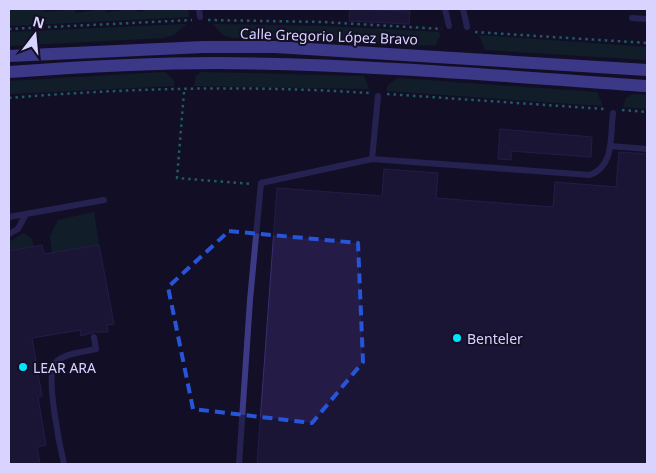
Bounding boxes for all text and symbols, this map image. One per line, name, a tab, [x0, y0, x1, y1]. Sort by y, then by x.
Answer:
north arrow	[10, 10, 60, 60]
text: N	[31, 11, 47, 33]
street label: Calle Gregorio López Bravo	[240, 23, 418, 49]
place label: Benteler	[467, 329, 523, 348]
marker: Benteler	[451, 332, 463, 344]
place label: LEAR ARA	[33, 358, 96, 377]
marker: LEAR ARA	[17, 361, 29, 373]

